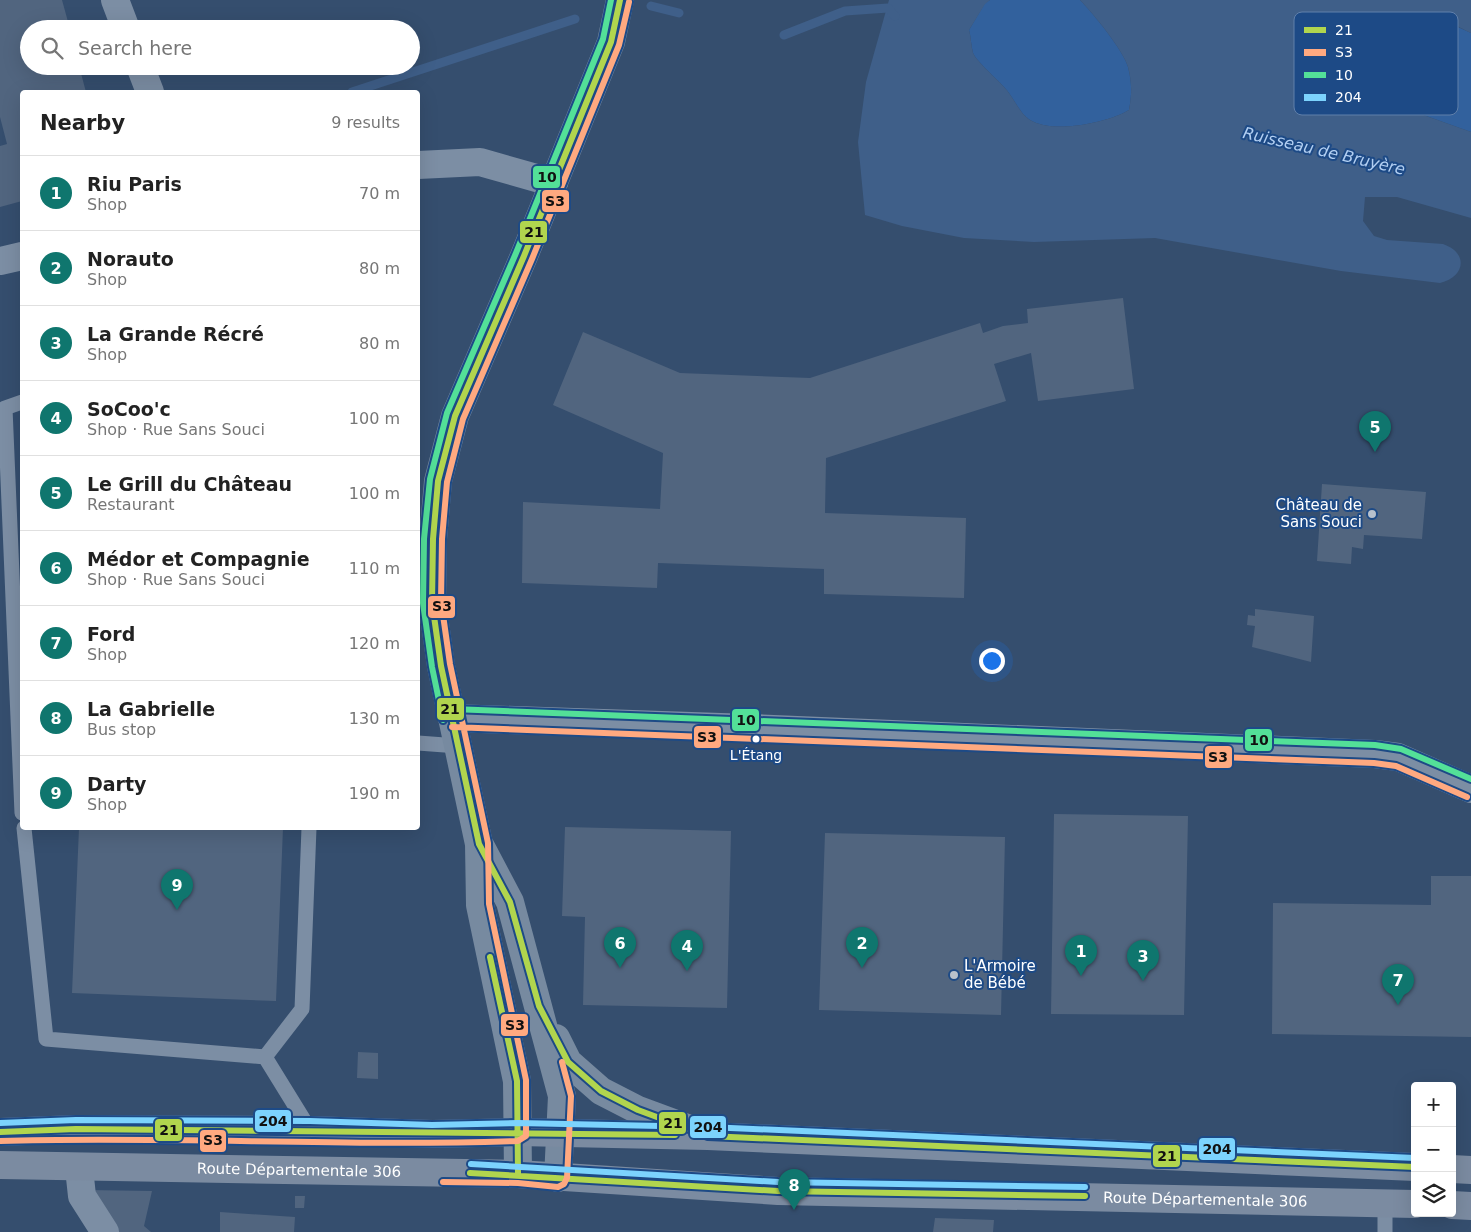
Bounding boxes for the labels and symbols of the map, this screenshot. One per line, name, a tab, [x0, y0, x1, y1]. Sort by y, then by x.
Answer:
legend	[1294, 12, 1458, 115]
text: 21	[1335, 22, 1353, 38]
text: S3	[1335, 44, 1353, 60]
text: 10	[1335, 67, 1353, 83]
text: 204	[1335, 89, 1362, 105]
water label: Ruisseau de Bruyère	[1241, 123, 1407, 179]
line badge: 10	[532, 165, 561, 189]
text: 10	[537, 169, 557, 185]
line badge: S3	[541, 189, 570, 213]
text: S3	[545, 193, 565, 209]
line badge: 21	[519, 220, 548, 244]
text: 21	[524, 224, 544, 240]
pin: 5	[1359, 411, 1391, 452]
place label: Château de Sans Souci	[1276, 496, 1362, 531]
marker: Château de Sans Souci	[1366, 508, 1378, 520]
line badge: S3	[427, 595, 456, 619]
text: S3	[432, 598, 452, 614]
your location	[979, 648, 1005, 674]
line badge: 21	[436, 697, 465, 721]
text: 21	[440, 701, 460, 717]
line badge: 10	[731, 708, 760, 732]
text: 10	[736, 712, 756, 728]
line badge: S3	[693, 725, 722, 749]
line badge: 10	[1244, 728, 1273, 752]
text: S3	[697, 729, 717, 745]
text: 10	[1249, 732, 1269, 748]
marker: L'Étang	[751, 734, 761, 744]
line badge: S3	[1204, 745, 1233, 769]
place label: L'Étang	[730, 747, 782, 763]
text: S3	[1208, 749, 1228, 765]
pin: 9	[161, 869, 193, 910]
pin: 6	[604, 927, 636, 968]
pin: 2	[846, 927, 878, 968]
pin: 4	[671, 930, 703, 971]
pin: 1	[1065, 935, 1097, 976]
pin: 3	[1127, 940, 1159, 981]
place label: L'Armoire de Bébé	[964, 957, 1036, 992]
pin: 7	[1382, 964, 1414, 1005]
marker: L'Armoire de Bébé	[948, 969, 960, 981]
line badge: S3	[500, 1013, 529, 1037]
text: S3	[505, 1017, 525, 1033]
line badge: 204	[254, 1109, 292, 1133]
line badge: 21	[658, 1111, 687, 1135]
text: 204	[258, 1113, 288, 1129]
text: 21	[663, 1115, 683, 1131]
line badge: 204	[689, 1115, 727, 1139]
line badge: 21	[154, 1118, 183, 1142]
text: 204	[693, 1119, 723, 1135]
text: 21	[159, 1122, 179, 1138]
line badge: S3	[199, 1129, 227, 1153]
text: S3	[203, 1132, 223, 1148]
line badge: 204	[1198, 1137, 1236, 1161]
text: 204	[1202, 1141, 1232, 1157]
line badge: 21	[1152, 1144, 1181, 1168]
text: 21	[1157, 1148, 1177, 1164]
street label: Route Départementale 306	[197, 1159, 401, 1181]
pin: 8	[778, 1169, 810, 1210]
street label: Route Départementale 306	[1103, 1189, 1308, 1211]

